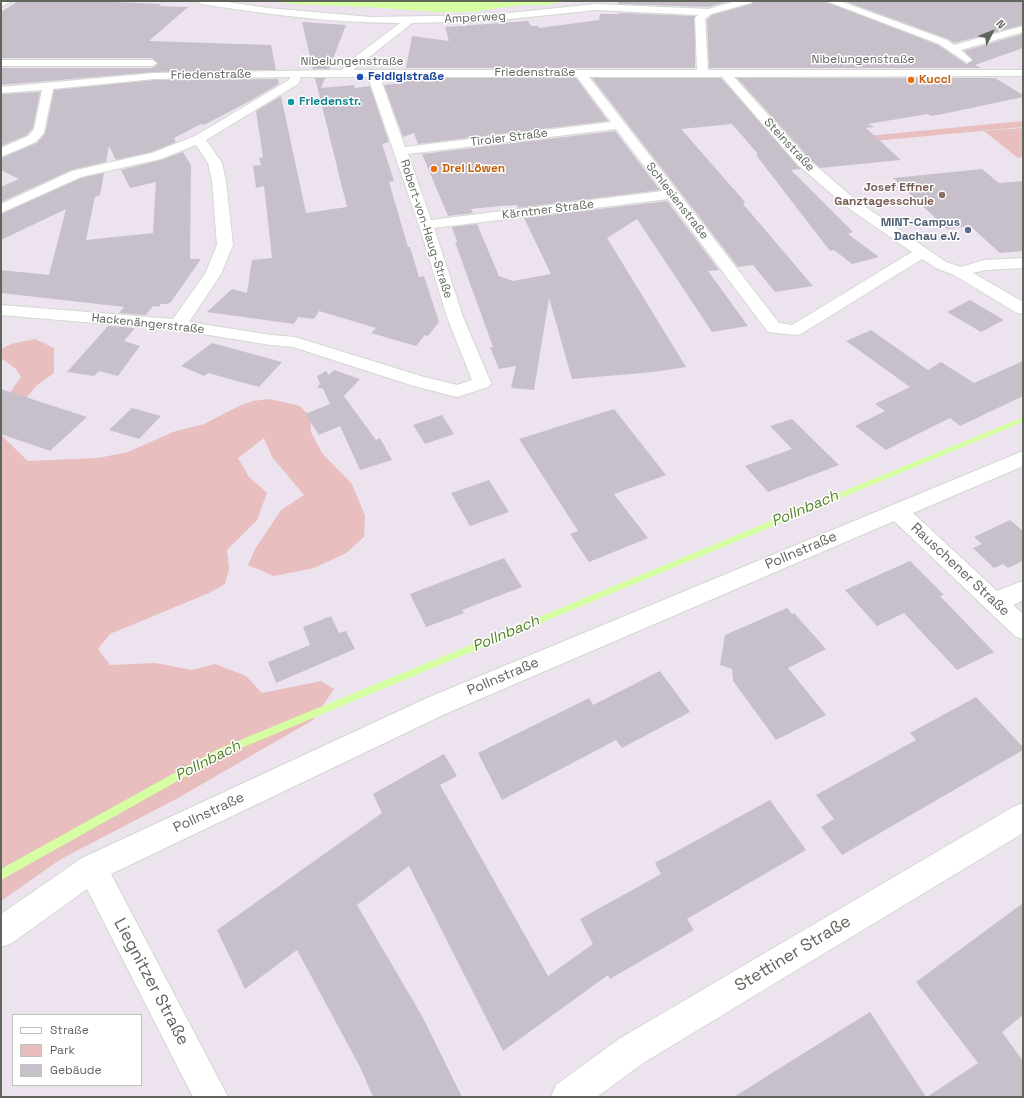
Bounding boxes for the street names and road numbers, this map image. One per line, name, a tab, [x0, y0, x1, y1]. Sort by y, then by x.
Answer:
street label: Amperweg	[444, 9, 506, 27]
street label: Nibelungenstraße	[811, 53, 915, 67]
street label: Nibelungenstraße	[300, 55, 404, 69]
street label: Friedenstraße	[495, 66, 575, 80]
street label: Friedenstraße	[170, 67, 252, 83]
street label: Steinstraße	[761, 115, 817, 175]
street label: Tiroler Straße	[469, 126, 549, 150]
street label: Robert-von-Haug-Straße	[397, 158, 455, 300]
street label: Schlesienstraße	[643, 160, 711, 242]
street label: Kärntner Straße	[501, 197, 595, 223]
street label: Hackenängerstraße	[91, 311, 205, 337]
street label: Rauschener Straße	[907, 520, 1013, 620]
street label: Pollnstraße	[763, 528, 839, 574]
street label: Pollnstraße	[465, 654, 541, 700]
street label: Pollnstraße	[171, 789, 247, 837]
street label: Stettiner Straße	[731, 911, 855, 997]
street label: Liegnitzer Straße	[109, 915, 193, 1049]

